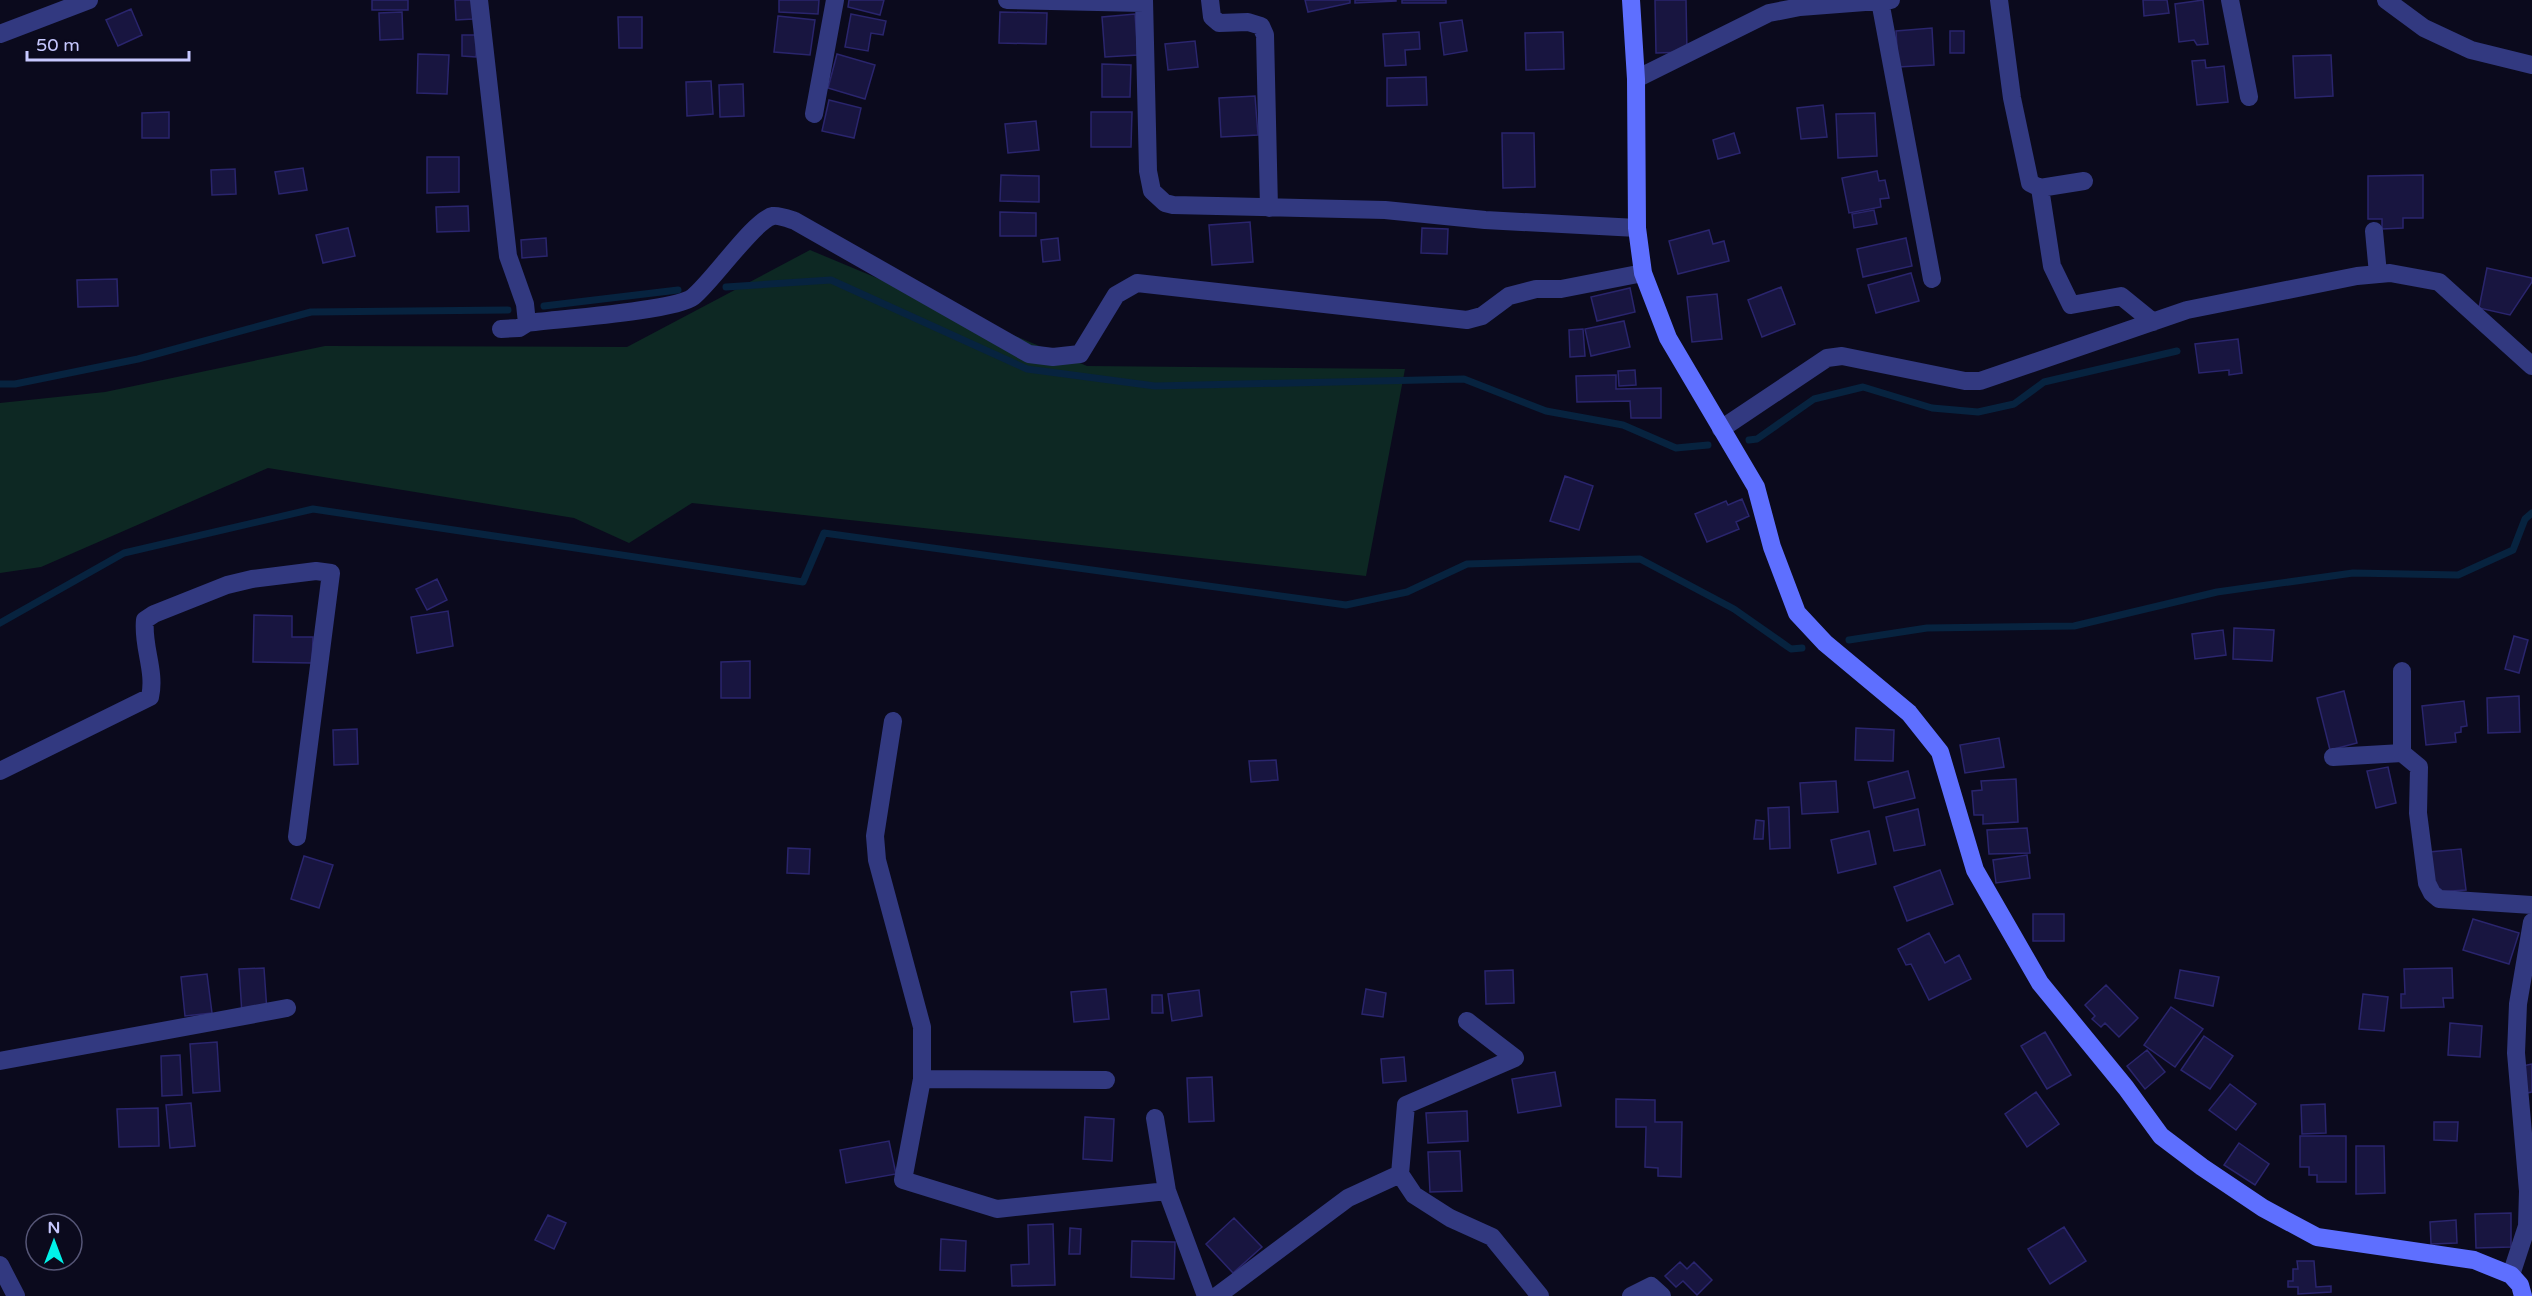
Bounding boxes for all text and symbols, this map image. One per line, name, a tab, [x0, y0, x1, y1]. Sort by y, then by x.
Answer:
scale bar	[27, 24, 189, 62]
text: 50 m	[36, 34, 80, 56]
north arrow	[24, 1212, 84, 1272]
text: N	[48, 1218, 60, 1238]

